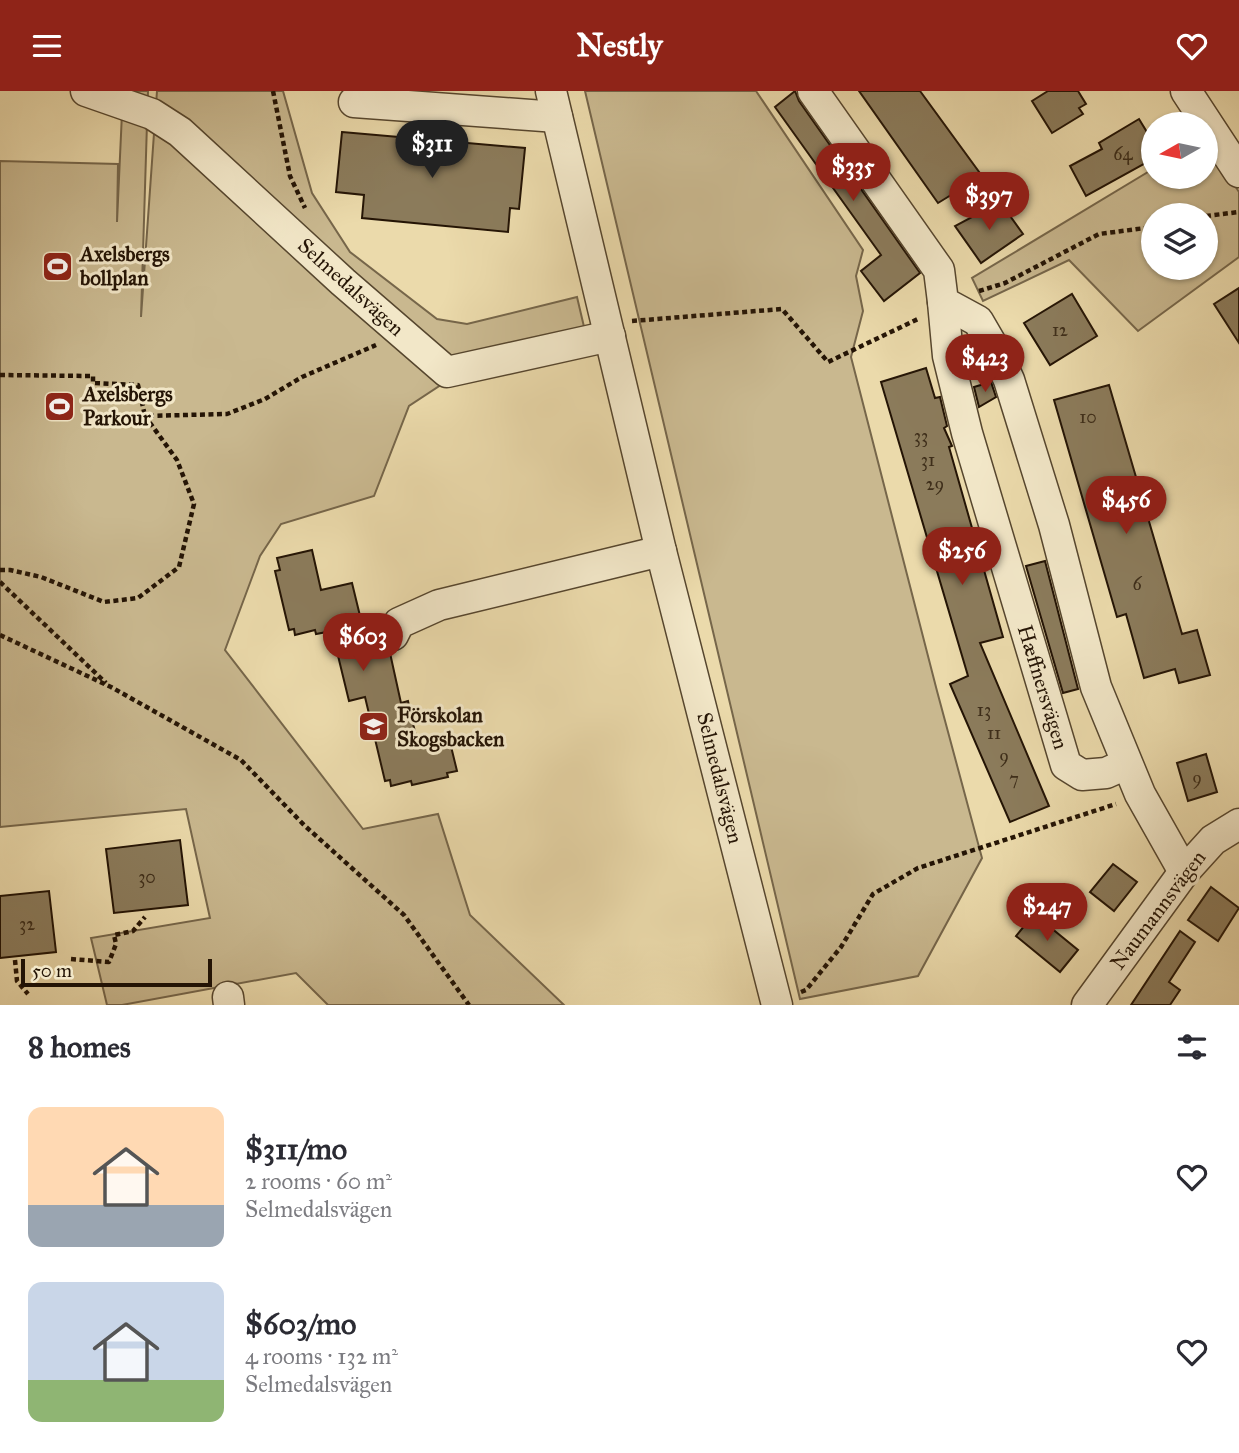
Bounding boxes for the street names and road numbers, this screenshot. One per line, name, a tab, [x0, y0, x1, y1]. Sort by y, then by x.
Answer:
street label: Selmedalsvägen	[292, 232, 410, 342]
street label: Hæffnersvägen	[1012, 622, 1074, 752]
street label: Selmedalsvägen	[691, 710, 749, 846]
street label: Naumannsvägen	[1105, 845, 1211, 975]

